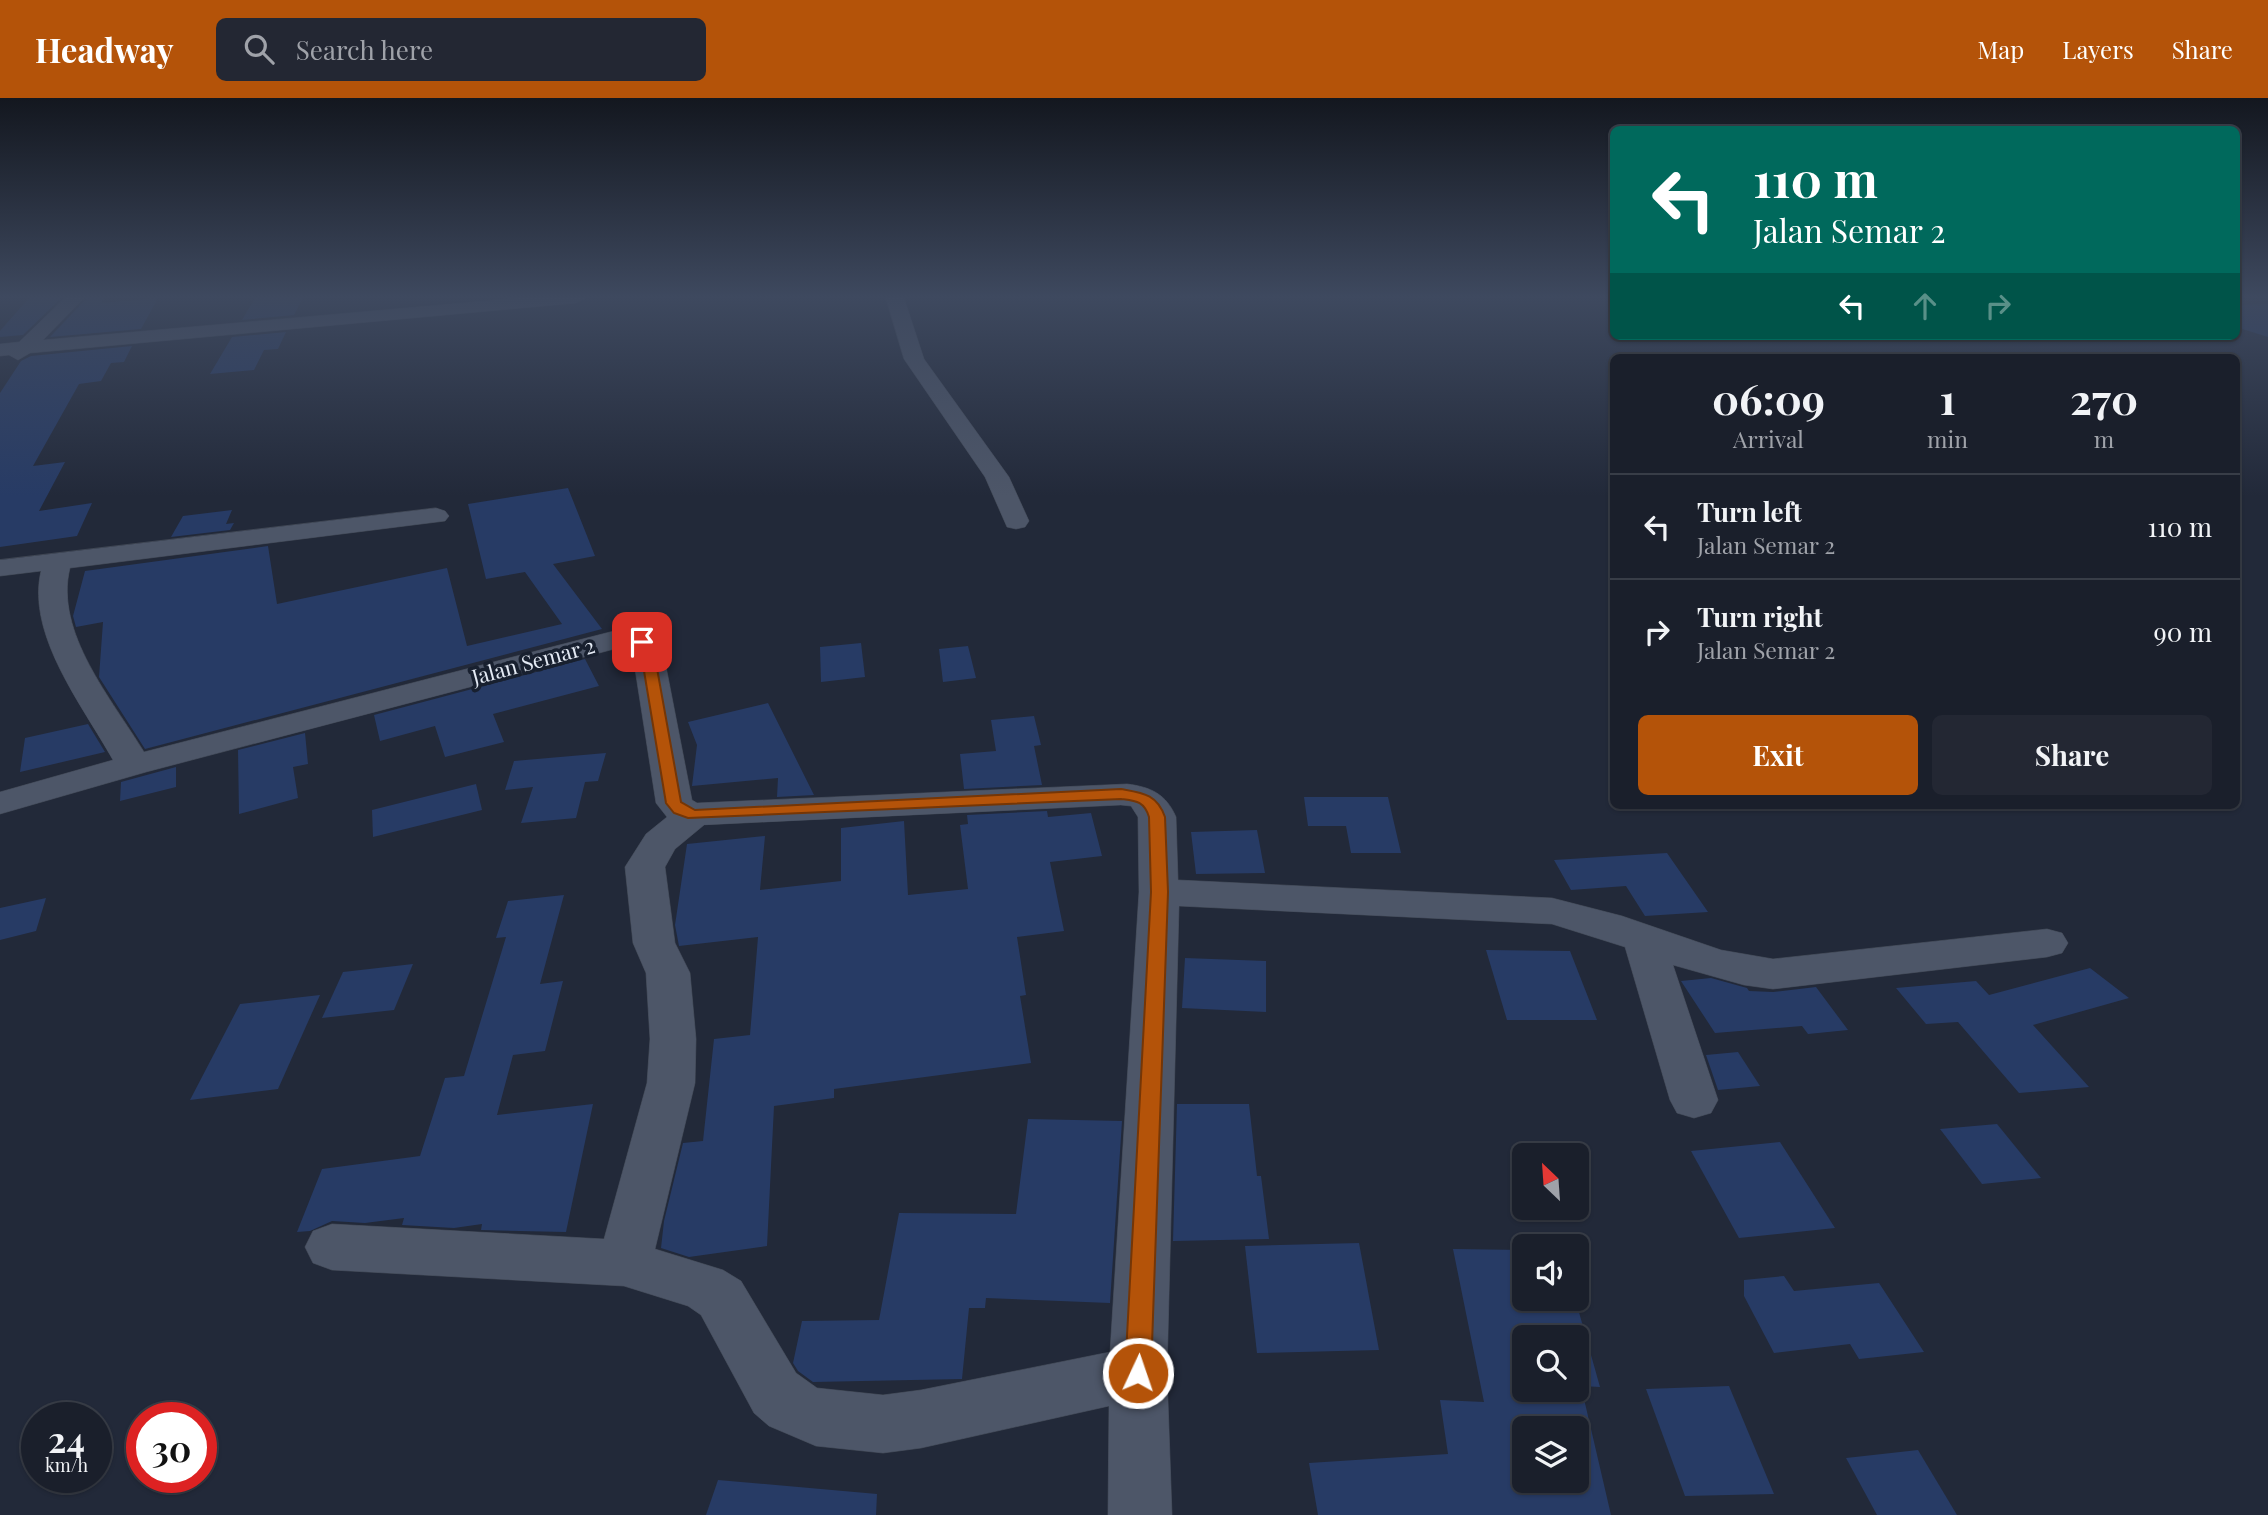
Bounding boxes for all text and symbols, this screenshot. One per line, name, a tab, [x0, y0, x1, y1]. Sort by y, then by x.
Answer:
search box	[216, 18, 706, 81]
text: Headway	[35, 27, 174, 71]
icon: search	[240, 30, 278, 68]
text: Search here	[296, 32, 433, 67]
text: Map	[1978, 33, 2024, 65]
text: Layers	[2062, 33, 2134, 65]
text: Share	[2172, 33, 2233, 65]
text: 110 m	[1753, 145, 1878, 210]
icon: left	[1638, 154, 1729, 245]
text: Jalan Semar 2	[1753, 208, 1946, 251]
icon: left	[1833, 287, 1871, 325]
icon: ahead	[1906, 287, 1944, 325]
icon: right	[1979, 287, 2017, 325]
text: 06:09	[1712, 370, 1825, 426]
text: 1	[1939, 370, 1956, 426]
text: 270	[2070, 370, 2138, 426]
text: Arrival	[1733, 423, 1804, 454]
text: min	[1927, 423, 1968, 454]
text: m	[2094, 423, 2114, 454]
text: Turn left	[1697, 494, 1802, 529]
icon: left	[1638, 508, 1676, 546]
text: 110 m	[2148, 509, 2212, 544]
text: Jalan Semar 2	[1697, 529, 1835, 560]
text: Turn right	[1697, 599, 1823, 634]
pin	[612, 612, 672, 672]
icon: right	[1638, 613, 1676, 651]
text: 90 m	[2154, 614, 2212, 649]
icon: arrive	[623, 623, 661, 661]
street label: Jalan Semar 2	[467, 630, 598, 690]
text: Jalan Semar 2	[1697, 634, 1835, 665]
button: Exit	[1638, 715, 1918, 795]
button: Share	[1932, 715, 2212, 795]
north arrow	[1512, 1143, 1589, 1220]
map controls	[1512, 1143, 1589, 1493]
button: sound	[1512, 1234, 1589, 1311]
button: search	[1512, 1325, 1589, 1402]
position arrow	[1101, 1336, 1175, 1410]
speed limit sign: 30	[126, 1402, 217, 1493]
text: 24	[48, 1415, 85, 1462]
button: layers	[1512, 1416, 1589, 1493]
text: km/h	[45, 1453, 88, 1477]

